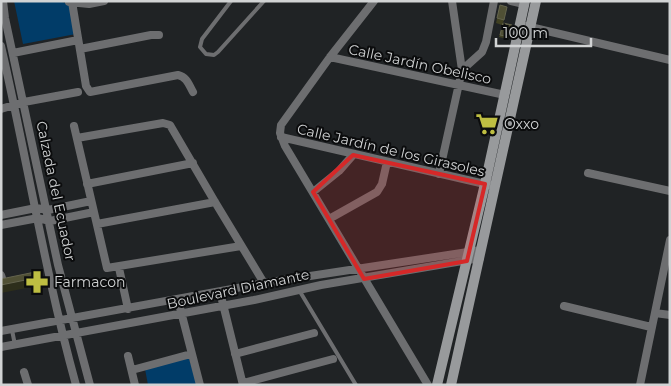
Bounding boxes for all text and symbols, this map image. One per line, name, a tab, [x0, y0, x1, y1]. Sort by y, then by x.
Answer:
scale bar	[496, 15, 591, 47]
text: 100 m	[503, 23, 548, 42]
street label: Calle Jardín Obelisco	[347, 40, 493, 88]
supermarket icon: Oxxo	[474, 111, 500, 137]
place label: Oxxo	[504, 115, 539, 133]
street label: Calzada del Ecuador	[32, 119, 80, 263]
street label: Calle Jardín de los Girasoles	[295, 120, 487, 180]
street label: Boulevard Diamante	[165, 265, 311, 313]
pharmacy icon: Farmacon	[24, 269, 50, 295]
place label: Farmacon	[54, 273, 125, 291]

